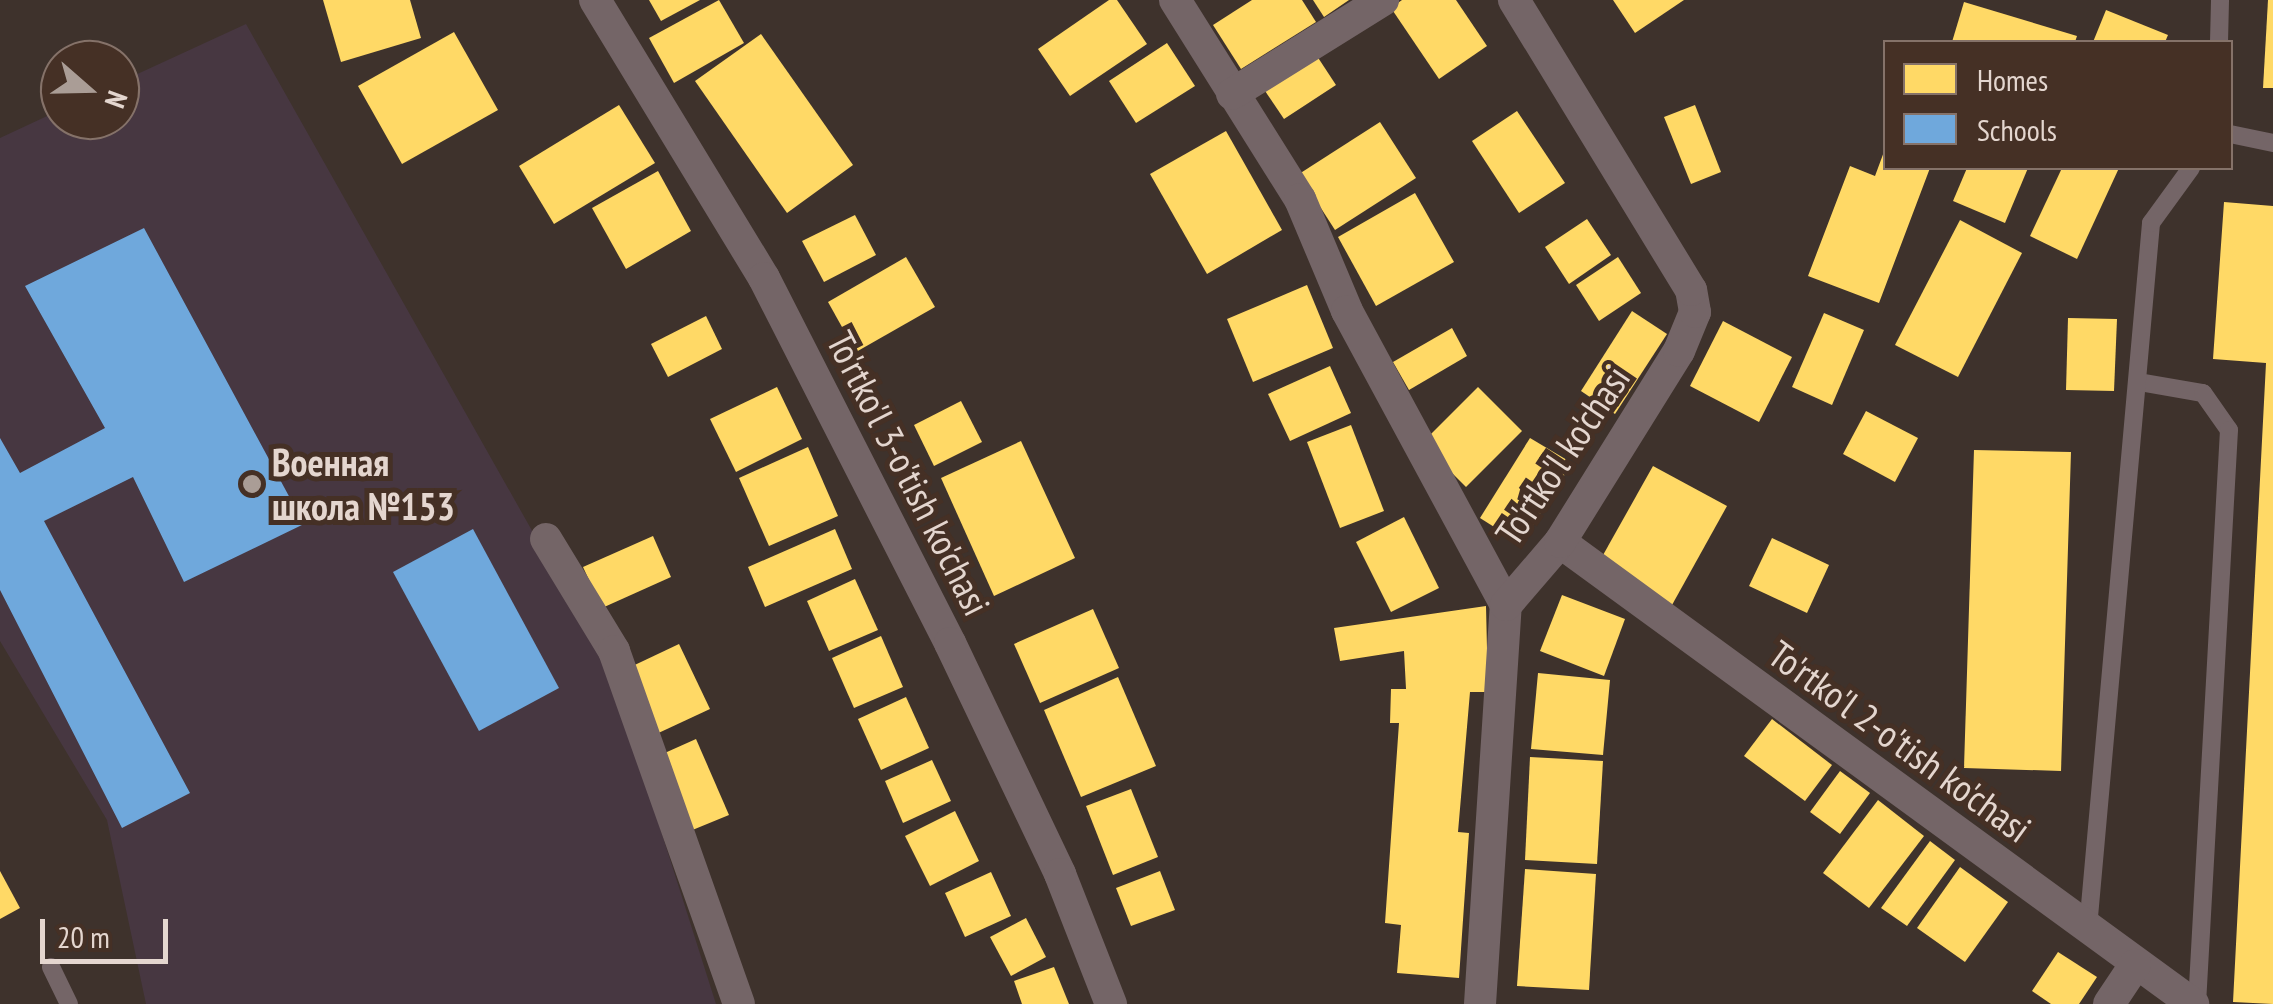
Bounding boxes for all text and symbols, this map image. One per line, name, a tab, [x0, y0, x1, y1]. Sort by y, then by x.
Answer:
north arrow	[40, 40, 140, 140]
legend	[1883, 40, 2233, 170]
text: Homes	[1977, 60, 2048, 99]
text: N	[97, 86, 137, 113]
text: Schools	[1977, 110, 2057, 149]
street label: To'rtko'l 3-o'tish ko'chasi	[818, 323, 1000, 623]
street label: To'rtko'l ko'chasi	[1485, 357, 1639, 553]
place label: Военная школа №153	[272, 439, 455, 528]
marker: Военная школа №153	[241, 473, 263, 495]
street label: To'rtko'l 2-o'tish ko'chasi	[1760, 631, 2040, 851]
scale bar	[45, 899, 172, 961]
text: 20 m	[57, 917, 110, 956]

